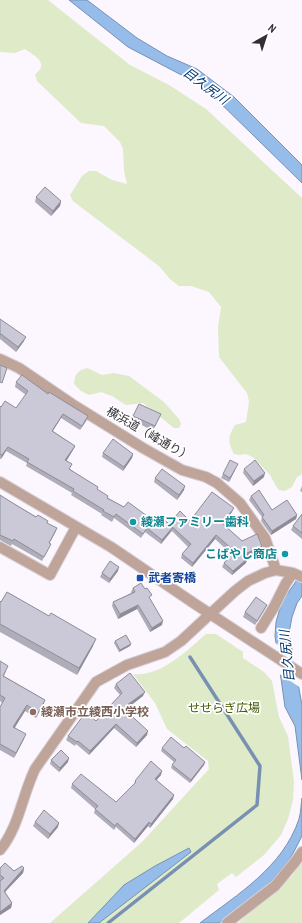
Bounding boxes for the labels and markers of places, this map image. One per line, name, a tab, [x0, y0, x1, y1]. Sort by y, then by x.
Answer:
place label: 綾瀬ファミリー歯科	[141, 514, 249, 530]
marker: 綾瀬ファミリー歯科	[128, 517, 138, 527]
place label: こばやし商店	[205, 546, 277, 562]
marker: こばやし商店	[280, 549, 290, 559]
place label: 武者寄橋	[148, 570, 197, 586]
marker: 武者寄橋	[135, 573, 145, 583]
place label: 綾瀬市立綾西小学校	[41, 704, 149, 720]
marker: 綾瀬市立綾西小学校	[28, 707, 38, 717]

